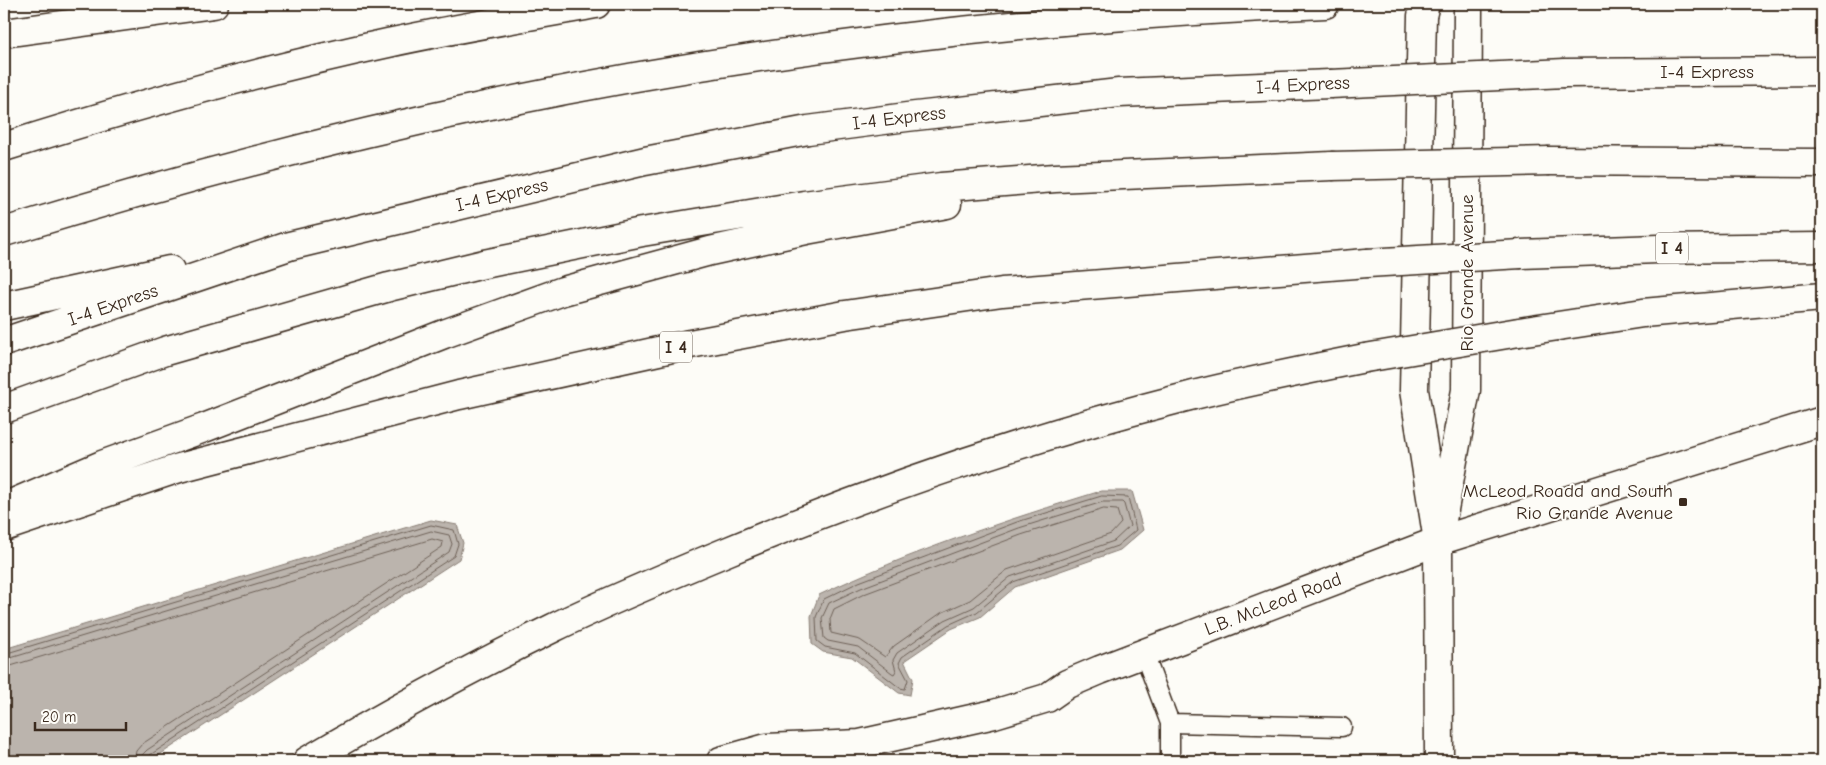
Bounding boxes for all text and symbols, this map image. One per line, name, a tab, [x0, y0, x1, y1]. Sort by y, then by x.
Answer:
street label: I-4 Express	[1660, 61, 1754, 83]
street label: I-4 Express	[1256, 72, 1350, 98]
street label: I-4 Express	[851, 101, 947, 135]
street label: I-4 Express	[454, 174, 550, 216]
street label: Rio Grande Avenue	[1456, 195, 1478, 351]
road number: I 4	[1656, 232, 1688, 264]
street label: I-4 Express	[65, 279, 161, 331]
road number: I 4	[660, 332, 692, 362]
place label: McLeod Roadd and South Rio Grande Avenue	[1463, 480, 1673, 524]
marker: McLeod Roadd and South Rio Grande Avenue	[1677, 496, 1689, 508]
street label: L.B. McLeod Road	[1202, 568, 1344, 640]
scale bar	[35, 700, 126, 732]
text: 20 m	[42, 708, 76, 726]

